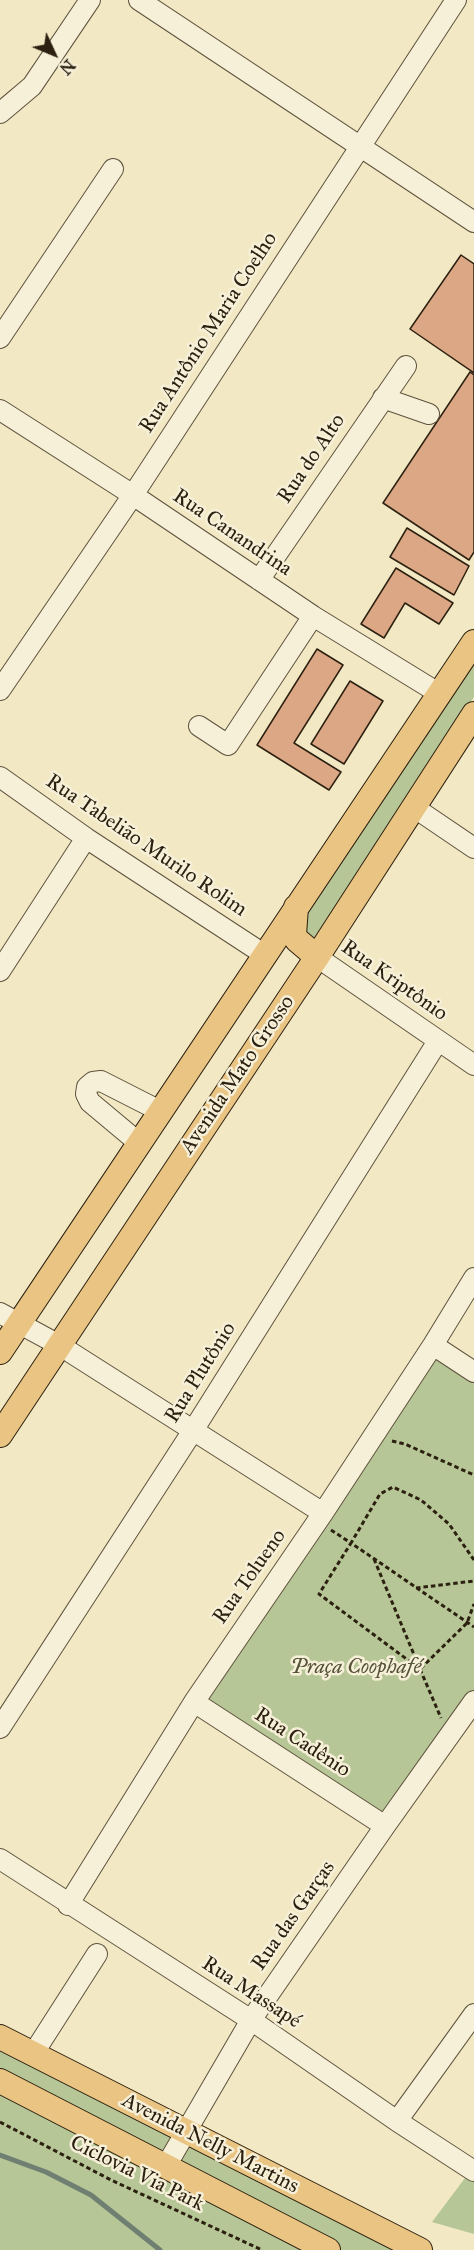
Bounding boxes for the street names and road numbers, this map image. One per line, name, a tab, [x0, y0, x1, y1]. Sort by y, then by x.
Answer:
street label: Rua Antônio Maria Coelho	[135, 228, 283, 438]
street label: Rua do Alto	[273, 409, 351, 509]
street label: Rua Canandrina	[168, 484, 296, 582]
street label: Rua Tabelião Murilo Rolim	[41, 769, 251, 923]
street label: Rua Kriptônio	[336, 935, 452, 1027]
street label: Avenida Mato Grosso	[176, 991, 300, 1159]
street label: Rua Plutônio	[160, 1318, 242, 1428]
street label: Rua Tolueno	[208, 1525, 292, 1629]
street label: Rua Cadênio	[249, 1703, 355, 1783]
street label: Rua das Garças	[247, 1856, 341, 1976]
street label: Rua Massapé	[197, 1952, 305, 2034]
street label: Avenida Nelly Martins	[117, 2088, 303, 2200]
street label: Ciclovia Via Park	[66, 2131, 208, 2217]

